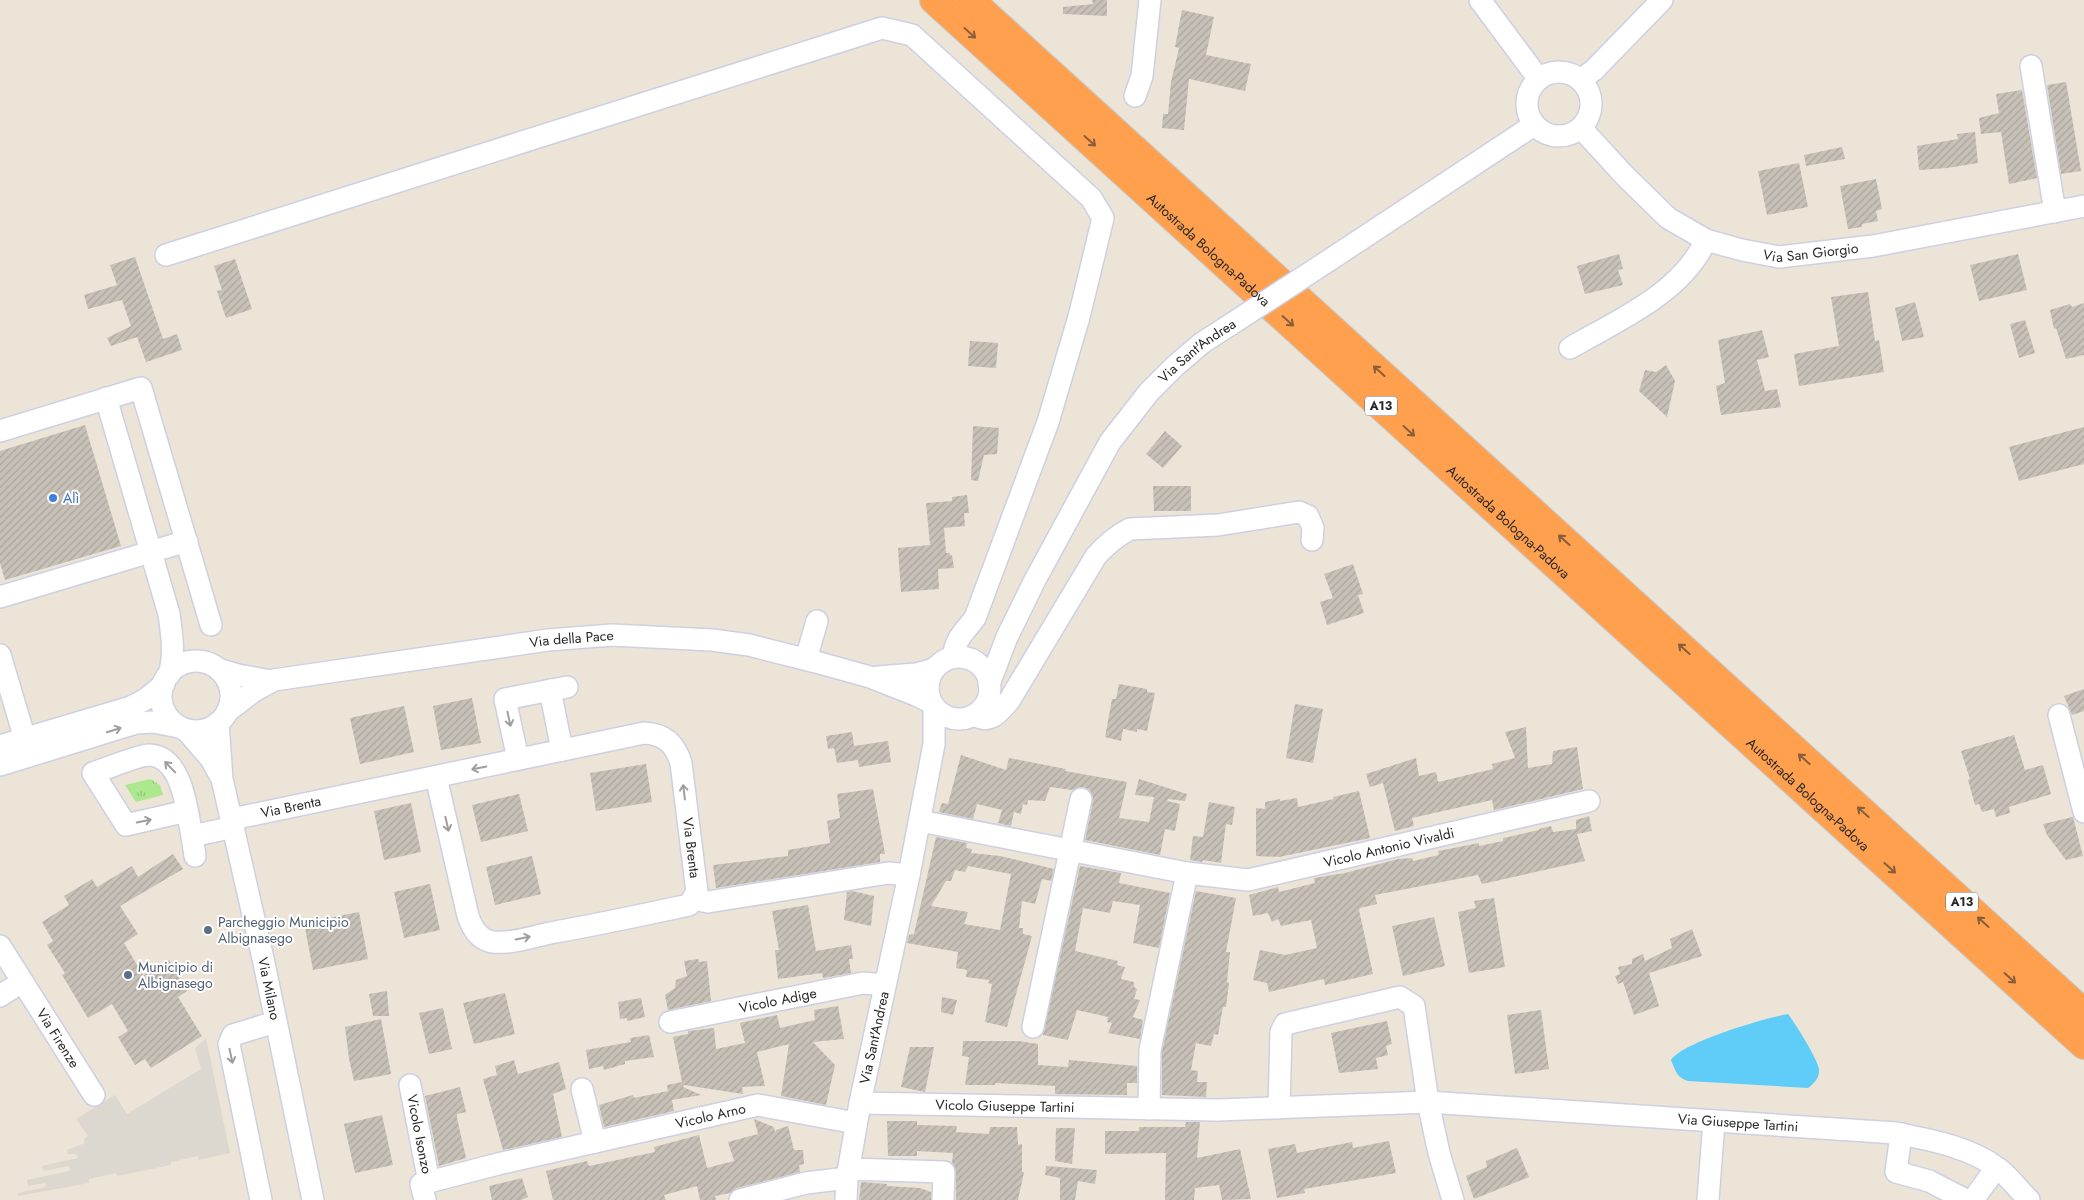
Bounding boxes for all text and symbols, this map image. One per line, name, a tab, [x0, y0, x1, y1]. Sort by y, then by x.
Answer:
one-way arrow	[963, 27, 976, 39]
one-way arrow	[1084, 136, 1097, 147]
street label: Autostrada Bologna-Padova	[1142, 188, 1275, 311]
street label: Via San Giorgio	[1761, 238, 1860, 267]
street label: Via Sant'Andrea	[1154, 314, 1240, 387]
one-way arrow	[1282, 316, 1295, 327]
one-way arrow	[1373, 365, 1386, 377]
road number: A13	[1365, 396, 1397, 416]
one-way arrow	[1402, 425, 1415, 437]
street label: Autostrada Bologna-Padova	[1442, 460, 1574, 583]
place label: Alì	[63, 488, 79, 508]
marker: Alì	[47, 492, 59, 504]
one-way arrow	[1557, 534, 1570, 546]
street label: Via della Pace	[528, 625, 614, 653]
one-way arrow	[1678, 643, 1690, 655]
one-way arrow	[505, 710, 514, 726]
one-way arrow	[105, 725, 121, 735]
street label: Autostrada Bologna-Padova	[1742, 733, 1874, 856]
one-way arrow	[1798, 753, 1811, 764]
one-way arrow	[164, 761, 176, 773]
one-way arrow	[472, 763, 488, 773]
one-way arrow	[679, 784, 689, 800]
street label: Via Brenta	[259, 791, 323, 823]
one-way arrow	[1857, 806, 1870, 818]
one-way arrow	[135, 816, 151, 825]
one-way arrow	[443, 816, 452, 832]
street label: Via Brenta	[678, 816, 705, 879]
street label: Vicolo Antonio Vivaldi	[1322, 823, 1456, 872]
one-way arrow	[1883, 862, 1896, 874]
road number: A13	[1946, 892, 1978, 912]
place label: Parcheggio Municipio Albignasego	[218, 912, 349, 948]
one-way arrow	[1977, 916, 1990, 927]
marker: Parcheggio Municipio Albignasego	[202, 924, 214, 936]
one-way arrow	[515, 933, 531, 943]
street label: Via Milano	[253, 955, 286, 1022]
place label: Municipio di Albignasego	[138, 957, 213, 993]
marker: Municipio di Albignasego	[122, 969, 134, 981]
one-way arrow	[2003, 972, 2016, 983]
street label: Vicolo Adige	[737, 983, 818, 1018]
street label: Via Sant'Andrea	[854, 990, 894, 1086]
street label: Via Firenze	[32, 1004, 85, 1072]
one-way arrow	[227, 1047, 236, 1063]
street label: Vicolo Isonzo	[402, 1093, 437, 1176]
street label: Vicolo Giuseppe Tartini	[935, 1094, 1075, 1117]
street label: Vicolo Arno	[674, 1098, 748, 1133]
street label: Via Giuseppe Tartini	[1677, 1109, 1799, 1137]

